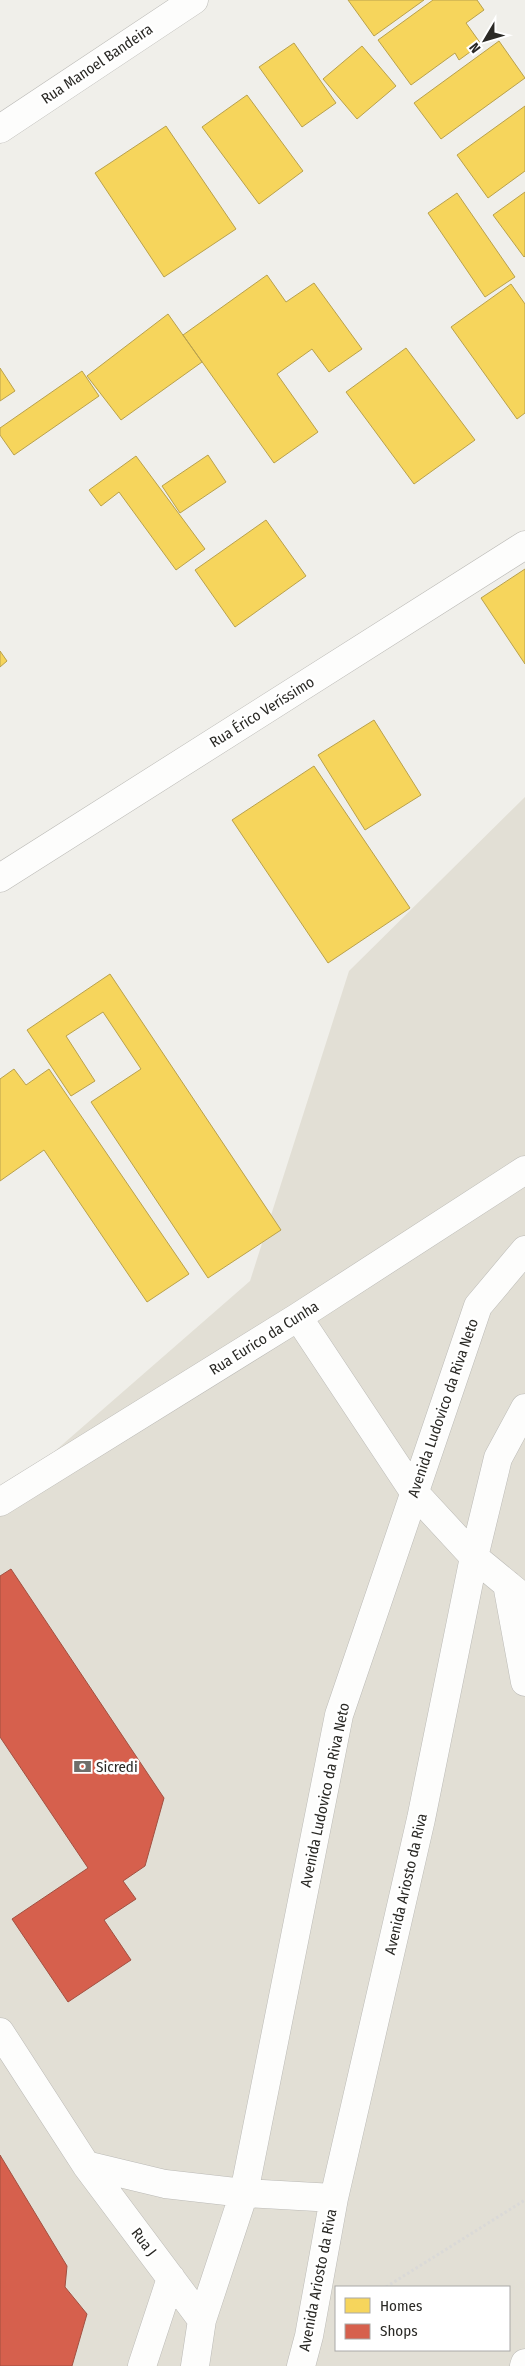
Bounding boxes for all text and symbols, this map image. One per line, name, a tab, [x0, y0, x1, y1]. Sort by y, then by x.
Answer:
north arrow	[460, 15, 510, 65]
street label: Rua Manoel Bandeira	[38, 20, 156, 108]
text: N	[466, 39, 484, 56]
street label: Rua Érico Veríssimo	[206, 673, 318, 751]
street label: Rua Eurico da Cunha	[206, 1297, 322, 1379]
street label: Avenida Ludovico da Riva Neto	[404, 1316, 482, 1500]
street label: Avenida Ludovico da Riva Neto	[297, 1701, 353, 1889]
bank icon: Sicredi	[72, 1757, 92, 1777]
place label: Sicredi	[96, 1758, 138, 1776]
street label: Avenida Ariosto da Riva	[381, 1812, 431, 1956]
street label: Avenida Ariosto da Riva	[295, 2207, 341, 2353]
street label: Rua J	[127, 2224, 161, 2260]
legend	[335, 2286, 510, 2351]
text: Homes	[380, 2297, 422, 2315]
text: Shops	[380, 2322, 418, 2340]

